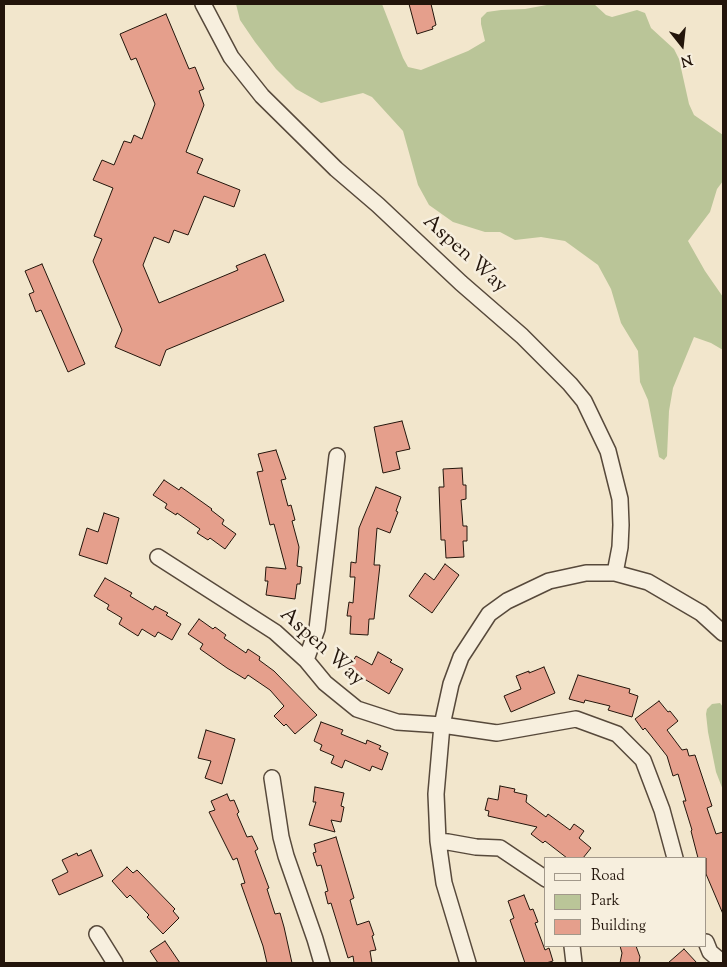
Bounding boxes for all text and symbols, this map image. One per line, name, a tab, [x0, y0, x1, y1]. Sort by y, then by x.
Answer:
north arrow	[657, 20, 707, 70]
text: N	[678, 48, 694, 71]
street label: Aspen Way	[416, 210, 512, 300]
street label: Aspen Way	[273, 603, 369, 693]
legend	[544, 857, 707, 947]
text: Road	[591, 866, 625, 887]
text: Park	[591, 891, 620, 912]
text: Building	[591, 916, 646, 937]

